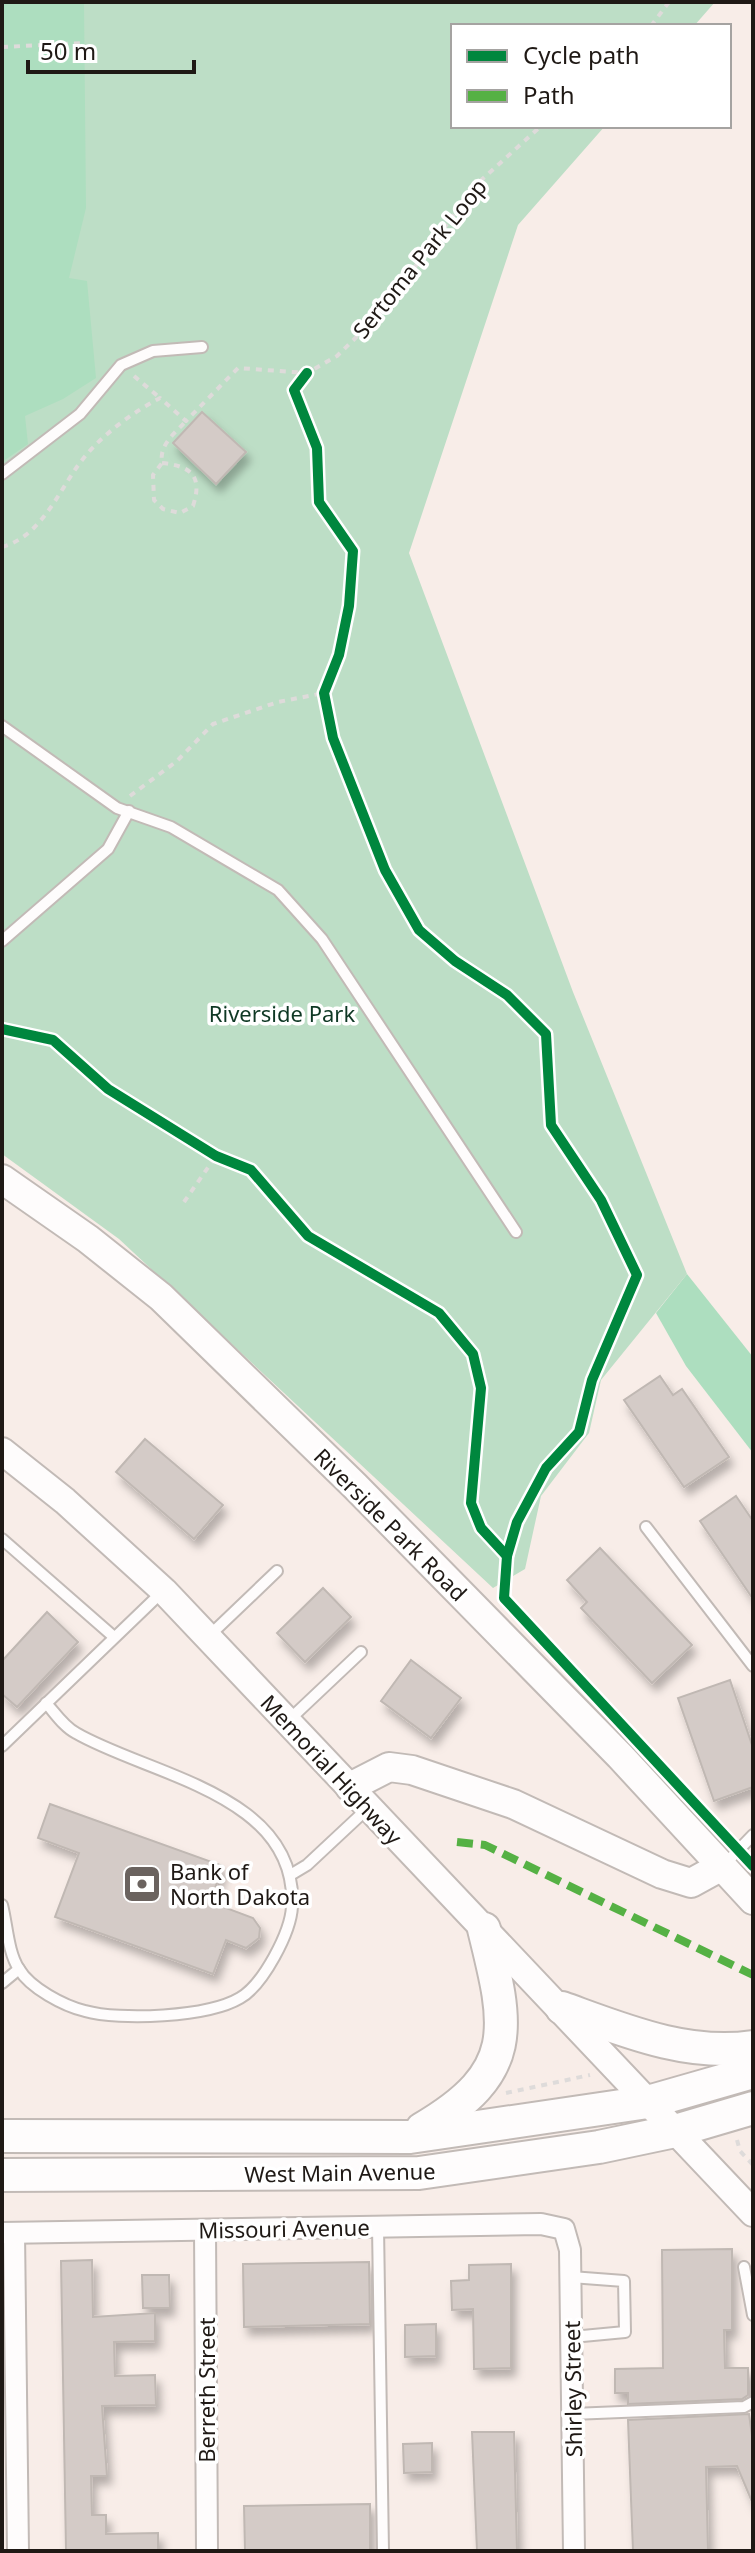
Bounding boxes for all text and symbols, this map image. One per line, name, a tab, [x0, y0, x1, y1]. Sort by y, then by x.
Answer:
scale bar	[28, 24, 194, 74]
legend	[451, 24, 731, 128]
text: 50 m	[40, 34, 96, 67]
text: Cycle path	[523, 38, 640, 71]
text: Path	[523, 78, 574, 111]
street label: Sertoma Park Loop	[345, 172, 493, 344]
park label: Riverside Park	[209, 998, 355, 1028]
street label: Riverside Park Road	[308, 1441, 474, 1607]
street label: Memorial Highway	[255, 1688, 410, 1851]
place label: Bank of North Dakota	[170, 1856, 310, 1911]
bank icon: Bank of North Dakota	[121, 1863, 163, 1905]
street label: West Main Avenue	[244, 2155, 436, 2189]
street label: Missouri Avenue	[198, 2212, 370, 2244]
street label: Berreth Street	[191, 2317, 221, 2463]
street label: Shirley Street	[556, 2320, 588, 2457]

